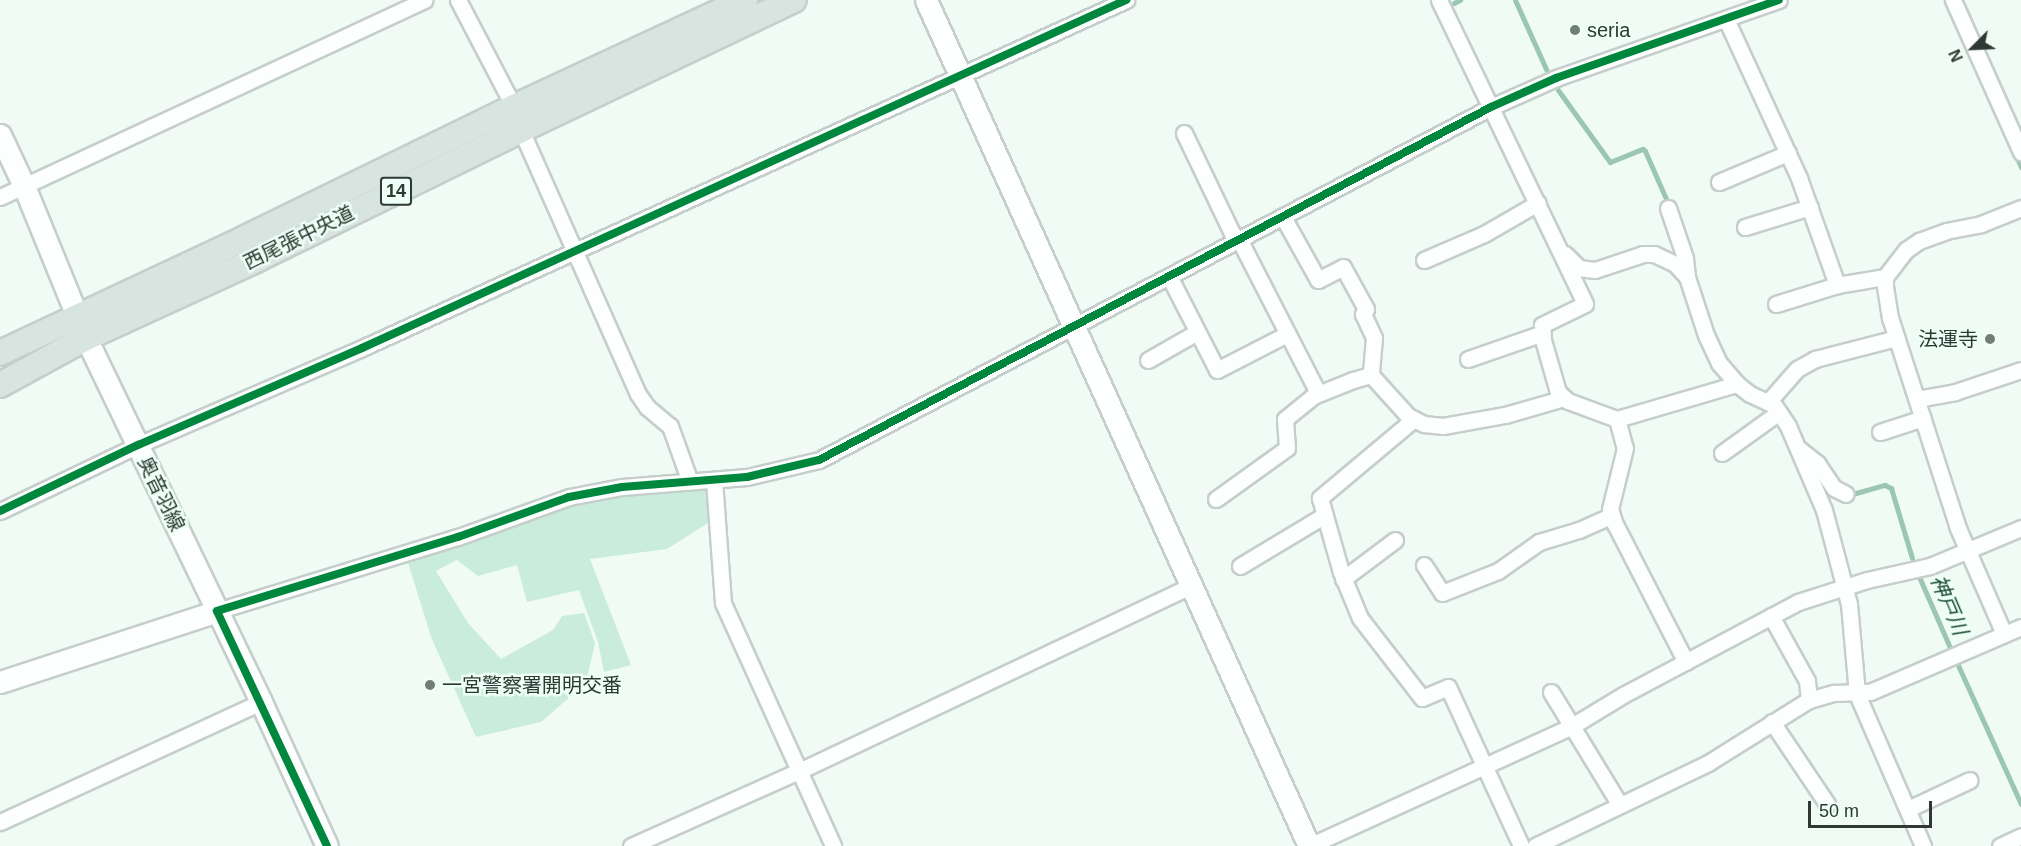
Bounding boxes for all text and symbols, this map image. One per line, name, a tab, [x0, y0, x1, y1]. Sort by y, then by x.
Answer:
place label: seria	[1587, 18, 1630, 42]
north arrow	[1943, 18, 2003, 78]
marker: seria	[1568, 23, 1582, 37]
text: N	[1946, 47, 1966, 64]
road number: 14	[380, 176, 412, 206]
street label: 西尾張中央道	[240, 201, 358, 275]
place label: 法運寺	[1918, 327, 1978, 351]
marker: 法運寺	[1983, 332, 1997, 346]
street label: 奥音羽線	[133, 453, 189, 535]
water label: 神戸川	[1925, 571, 1973, 639]
place label: 一宮警察署開明交番	[442, 673, 622, 697]
marker: 一宮警察署開明交番	[423, 678, 437, 692]
scale bar	[1811, 789, 1936, 827]
text: 50 m	[1819, 801, 1859, 821]

